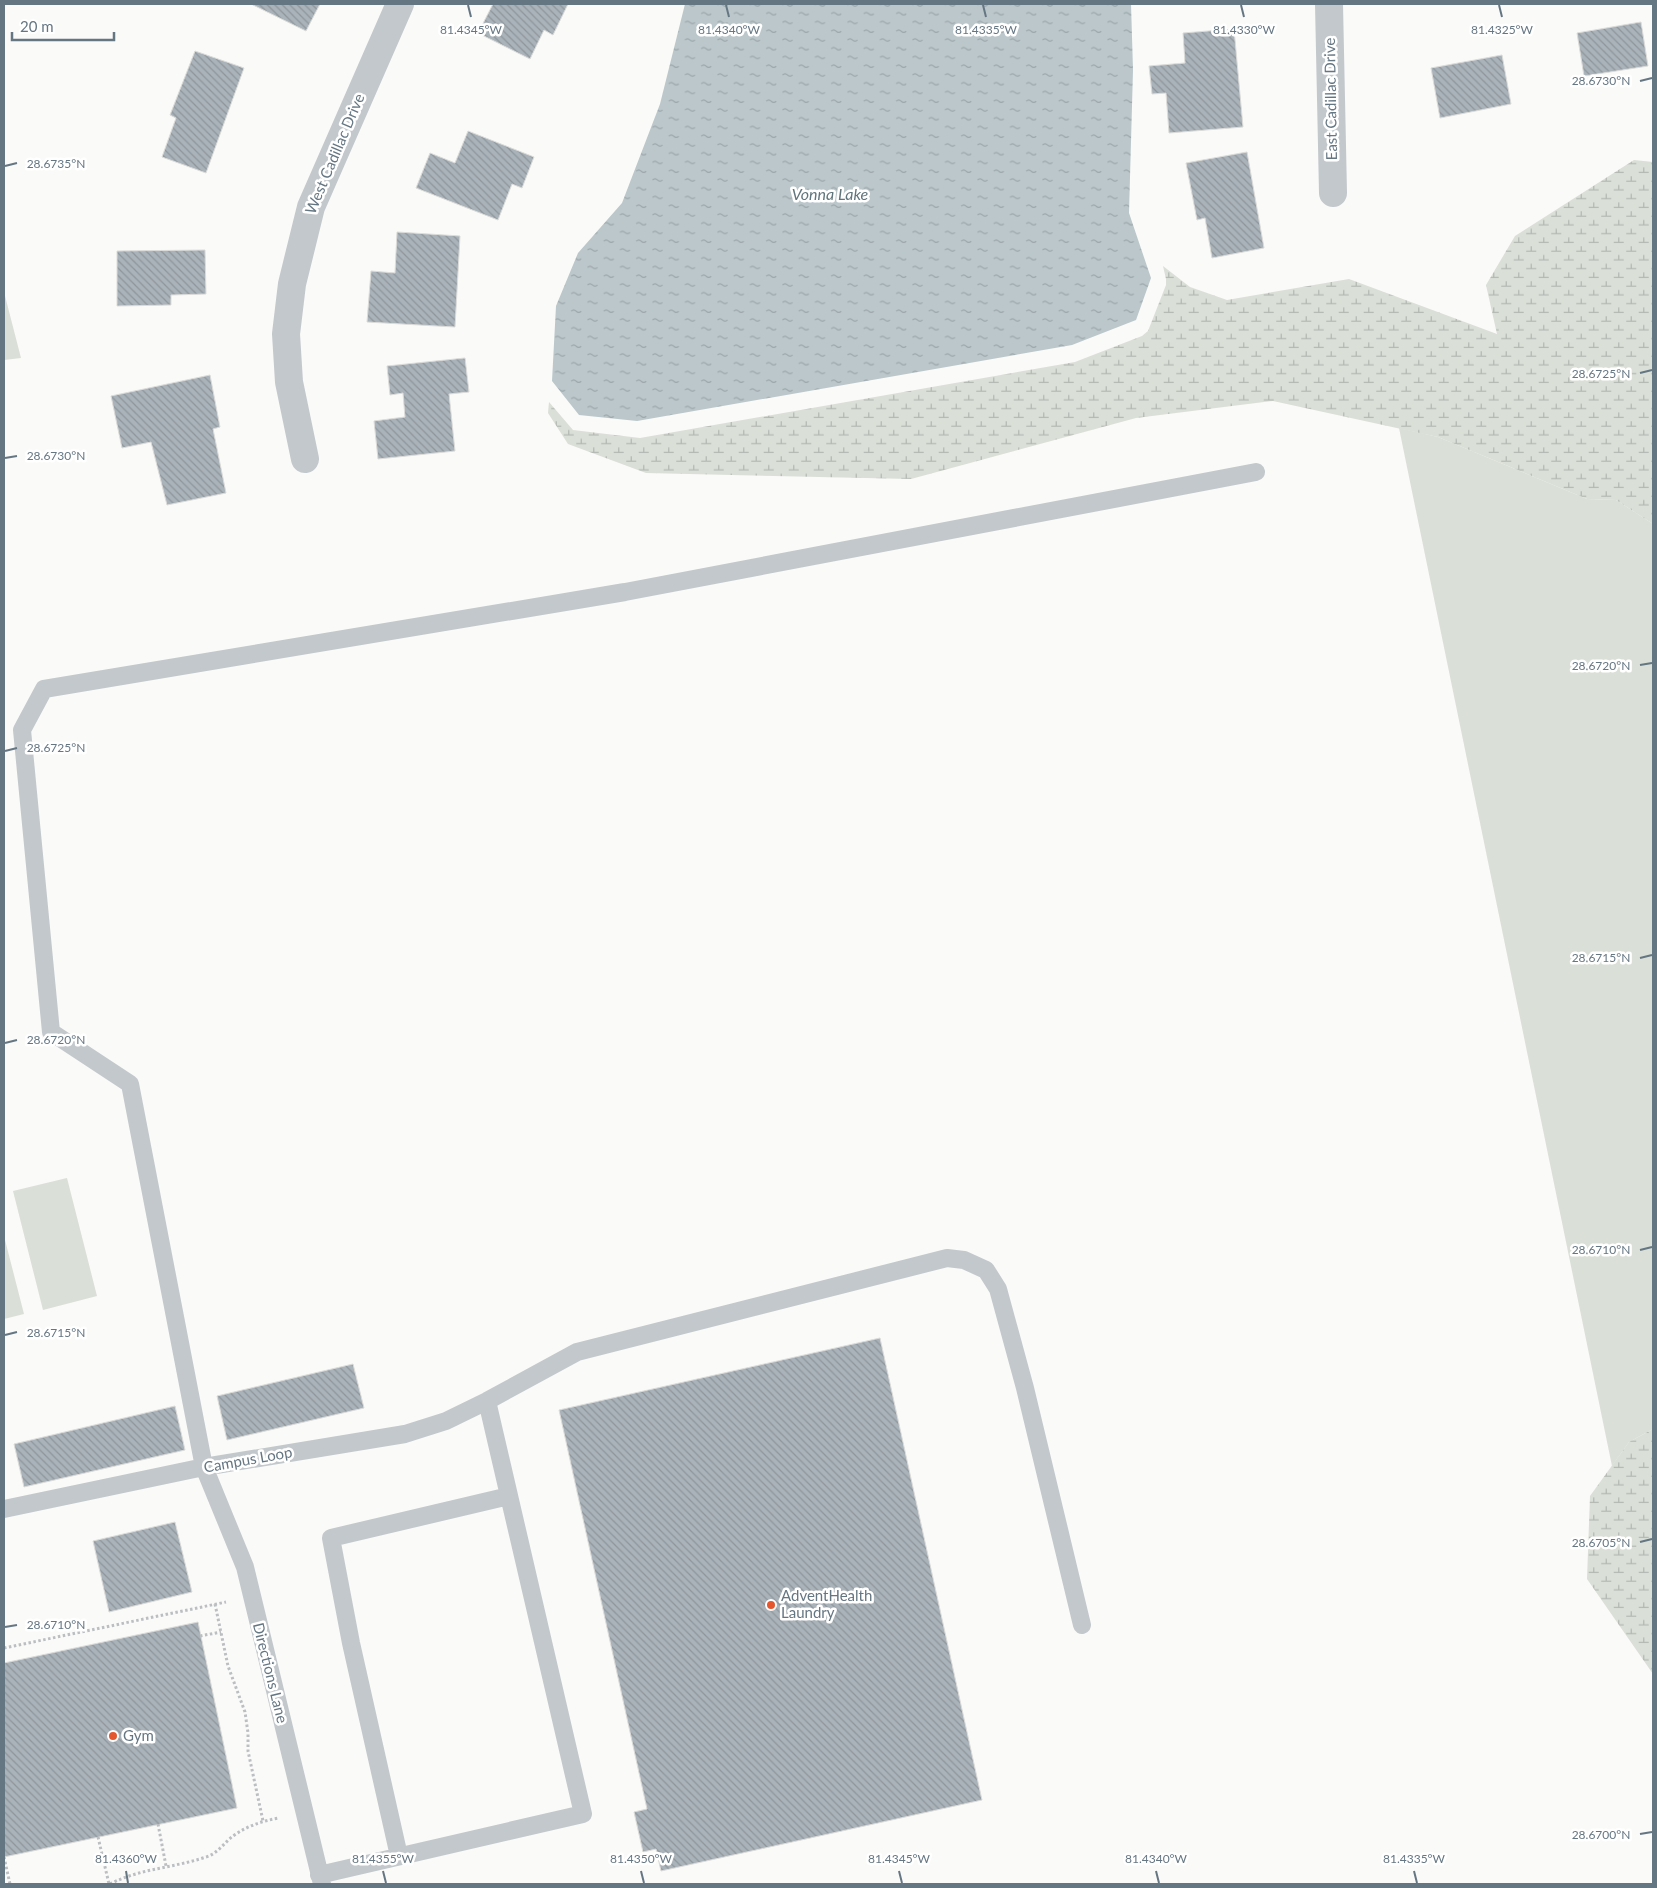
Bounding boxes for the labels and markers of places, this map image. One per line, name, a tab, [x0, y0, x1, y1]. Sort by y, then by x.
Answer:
place label: AdventHealth Laundry	[781, 1586, 872, 1621]
marker: AdventHealth Laundry	[765, 1599, 777, 1611]
place label: Gym	[123, 1726, 154, 1744]
marker: Gym	[107, 1730, 119, 1742]

